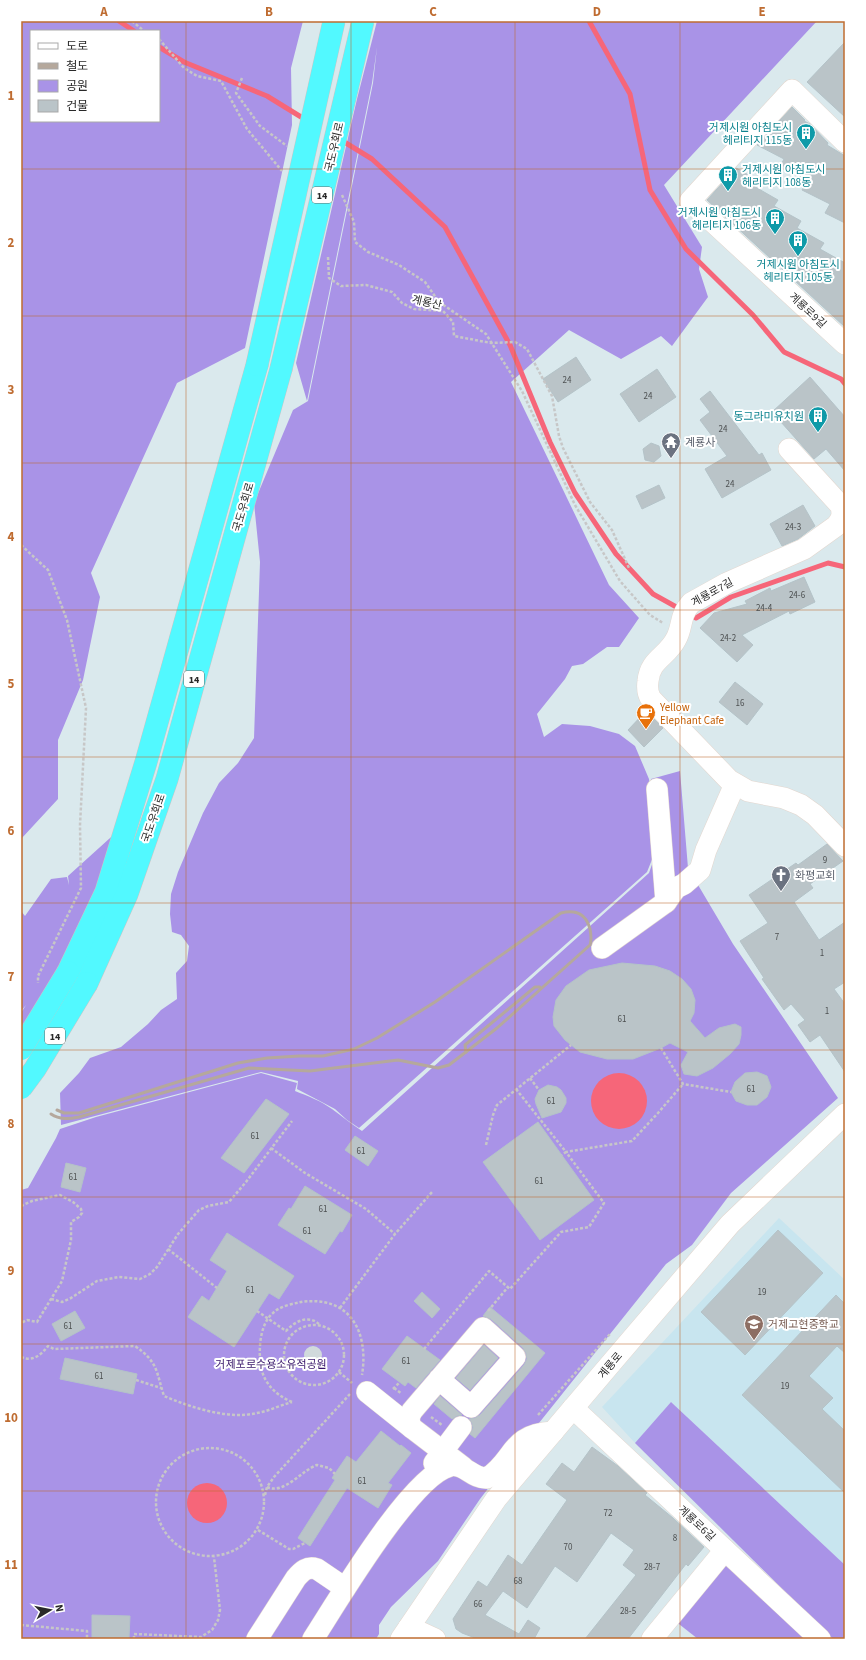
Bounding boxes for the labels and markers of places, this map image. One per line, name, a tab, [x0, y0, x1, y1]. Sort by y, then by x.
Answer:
place label: 거제시원 아침도시 헤리티지 115동	[709, 120, 792, 148]
building icon: 거제시원 아침도시 헤리티지 115동	[795, 122, 817, 150]
place label: 거제시원 아침도시 헤리티지 108동	[742, 162, 825, 190]
building icon: 거제시원 아침도시 헤리티지 108동	[717, 164, 739, 192]
place label: 거제시원 아침도시 헤리티지 106동	[678, 205, 761, 233]
building icon: 거제시원 아침도시 헤리티지 106동	[764, 207, 786, 235]
building icon: 거제시원 아침도시 헤리티지 105동	[787, 229, 809, 257]
place label: 거제시원 아침도시 헤리티지 105동	[756, 257, 840, 285]
building icon: 동그라미유치원	[807, 405, 829, 433]
place label: 동그라미유치원	[733, 409, 804, 424]
temple icon: 계룡사	[660, 431, 682, 459]
place label: 계룡사	[685, 435, 715, 450]
place label: Yellow Elephant Cafe	[659, 700, 725, 728]
cafe icon: Yellow Elephant Cafe	[635, 702, 657, 730]
church icon: 화평교회	[770, 864, 792, 892]
place label: 화평교회	[795, 868, 835, 883]
school or university icon: 거제고현중학교	[743, 1313, 765, 1341]
place label: 거제고현중학교	[768, 1317, 839, 1332]

